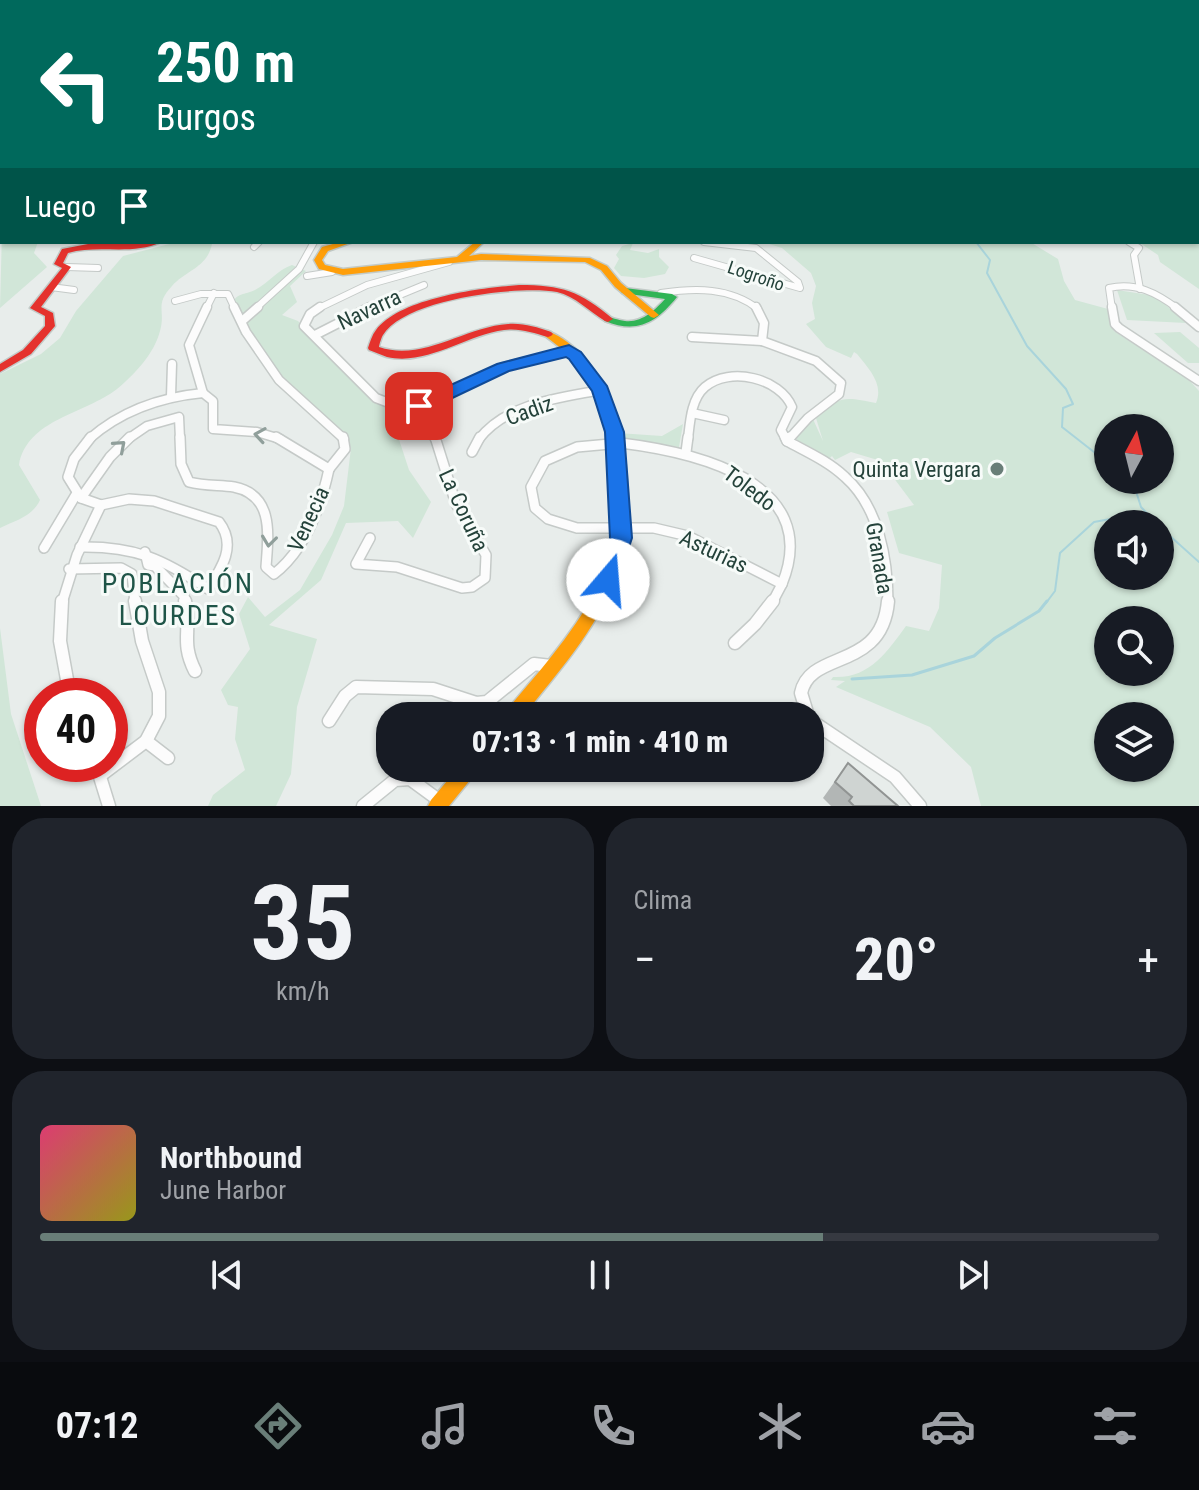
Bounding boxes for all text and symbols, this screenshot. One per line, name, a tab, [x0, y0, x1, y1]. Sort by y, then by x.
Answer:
text: 250 m	[156, 30, 295, 96]
icon: left	[24, 32, 128, 136]
text: Burgos	[156, 97, 256, 139]
icon: arrive	[112, 184, 156, 228]
text: Luego	[24, 189, 96, 224]
street label: Logroño	[725, 256, 787, 295]
street label: Navarra	[333, 284, 405, 335]
pin	[385, 372, 453, 440]
icon: arrive	[397, 384, 441, 428]
street label: Cadiz	[502, 390, 556, 431]
north arrow	[1094, 414, 1174, 494]
map controls	[1094, 414, 1174, 782]
one-way arrow	[254, 427, 267, 444]
one-way arrow	[110, 441, 125, 456]
place label: Quinta Vergara	[852, 457, 981, 482]
marker: Quinta Vergara	[988, 460, 1006, 478]
street label: Toledo	[719, 461, 781, 516]
street label: La Coruña	[434, 465, 493, 555]
street label: Venecia	[283, 483, 334, 556]
button: sound	[1094, 510, 1174, 590]
street label: Granada	[861, 520, 898, 596]
street label: Asturias	[676, 525, 752, 578]
one-way arrow	[260, 535, 277, 548]
position arrow	[566, 538, 650, 622]
district label: POBLACIÓN LOURDES	[102, 567, 254, 632]
button: search	[1094, 606, 1174, 686]
speed limit sign: 40	[24, 678, 128, 782]
button: layers	[1094, 702, 1174, 782]
text: 07:13 · 1 min · 410 m	[472, 724, 728, 759]
text: 35	[250, 863, 355, 984]
text: Clima	[634, 885, 692, 915]
text: 20°	[854, 924, 939, 995]
text: −	[634, 934, 656, 986]
text: +	[1137, 934, 1159, 986]
text: km/h	[276, 976, 330, 1006]
text: Northbound	[160, 1140, 302, 1175]
text: June Harbor	[160, 1175, 286, 1205]
icon: previous	[205, 1253, 249, 1297]
icon: pause	[578, 1253, 622, 1297]
icon: next	[951, 1253, 995, 1297]
icon: directions	[250, 1398, 306, 1454]
icon: music	[417, 1398, 473, 1454]
icon: phone	[585, 1398, 641, 1454]
icon: climate	[752, 1398, 808, 1454]
icon: car	[920, 1398, 976, 1454]
icon: filters	[1087, 1398, 1143, 1454]
text: 07:12	[56, 1405, 138, 1447]

